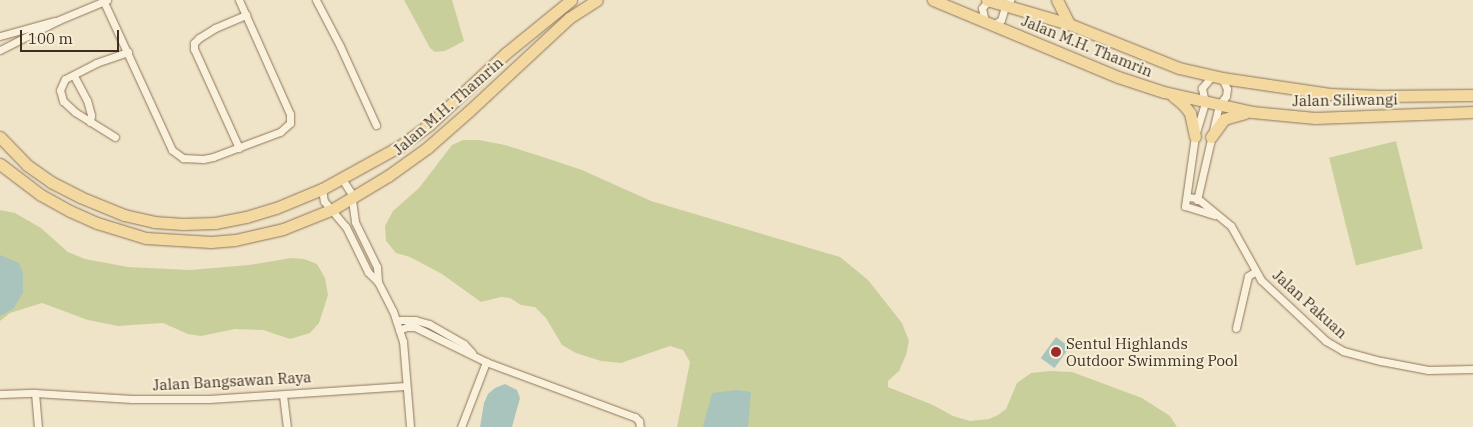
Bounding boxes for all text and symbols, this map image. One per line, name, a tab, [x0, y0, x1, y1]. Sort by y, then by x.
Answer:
street label: Jalan M.H. Thamrin	[1019, 11, 1155, 81]
scale bar	[22, 20, 121, 52]
text: 100 m	[28, 29, 73, 48]
street label: Jalan M.H. Thamrin	[389, 53, 507, 159]
street label: Jalan Siliwangi	[1292, 90, 1398, 110]
street label: Jalan Pakuan	[1269, 266, 1351, 342]
place label: Sentul Highlands Outdoor Swimming Pool	[1066, 334, 1238, 369]
marker: Sentul Highlands Outdoor Swimming Pool	[1050, 346, 1062, 358]
street label: Jalan Bangsawan Raya	[152, 368, 312, 394]

